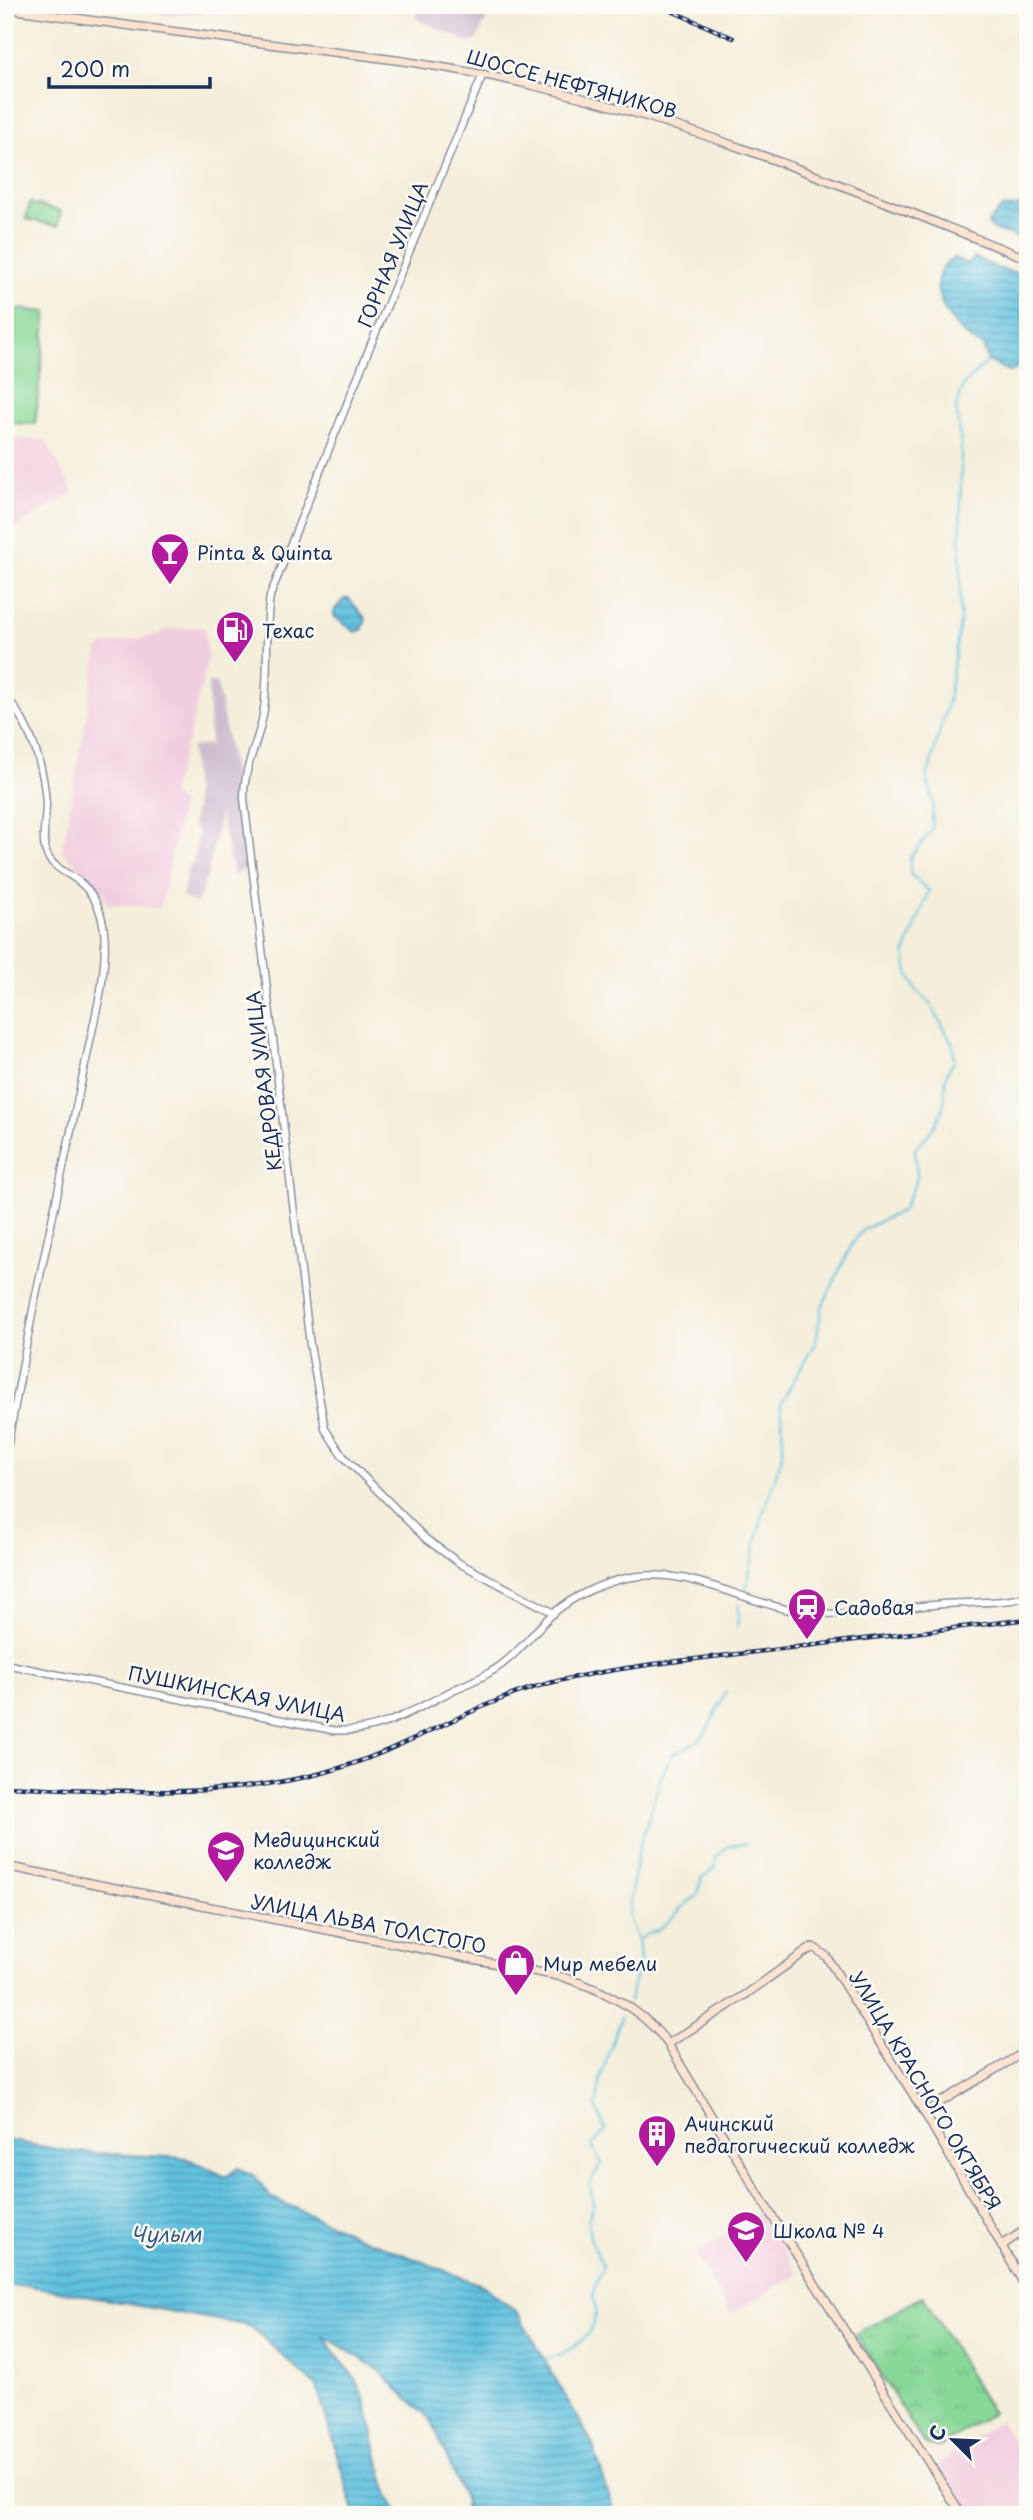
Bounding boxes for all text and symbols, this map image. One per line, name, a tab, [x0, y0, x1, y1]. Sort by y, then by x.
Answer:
street label: ШОССЕ НЕФТЯНИКОВ	[464, 41, 680, 125]
scale bar	[49, 46, 210, 90]
text: 200 m	[60, 52, 130, 84]
street label: ГОРНАЯ УЛИЦА	[350, 177, 434, 331]
bar icon: Pinta & Quinta	[149, 531, 191, 586]
place label: Pinta & Quinta	[197, 538, 332, 566]
fuel station icon: Техас	[214, 609, 256, 664]
place label: Техас	[262, 616, 314, 644]
street label: КЕДРОВАЯ УЛИЦА	[238, 989, 288, 1173]
station icon: Садовая	[786, 1586, 828, 1641]
place label: Садовая	[834, 1593, 914, 1621]
street label: ПУШКИНСКАЯ УЛИЦА	[126, 1658, 348, 1728]
place label: Медицинский колледж	[253, 1825, 380, 1875]
school or university icon: Медицинский колледж	[205, 1829, 247, 1884]
street label: УЛИЦА ЛЬВА ТОЛСТОГО	[249, 1886, 489, 1960]
shop icon: Мир мебели	[495, 1942, 537, 1997]
place label: Мир мебели	[543, 1949, 657, 1977]
street label: УЛИЦА КРАСНОГО ОКТЯБРЯ	[843, 1965, 1009, 2215]
place label: Ачинский педагогический колледж	[684, 2109, 915, 2159]
building icon: Ачинский педагогический колледж	[636, 2113, 678, 2168]
school or university icon: Школа № 4	[725, 2209, 767, 2264]
place label: Школа № 4	[773, 2216, 885, 2244]
water label: Чулым	[130, 2217, 202, 2249]
north arrow	[918, 2404, 988, 2474]
text: С	[921, 2420, 952, 2445]

